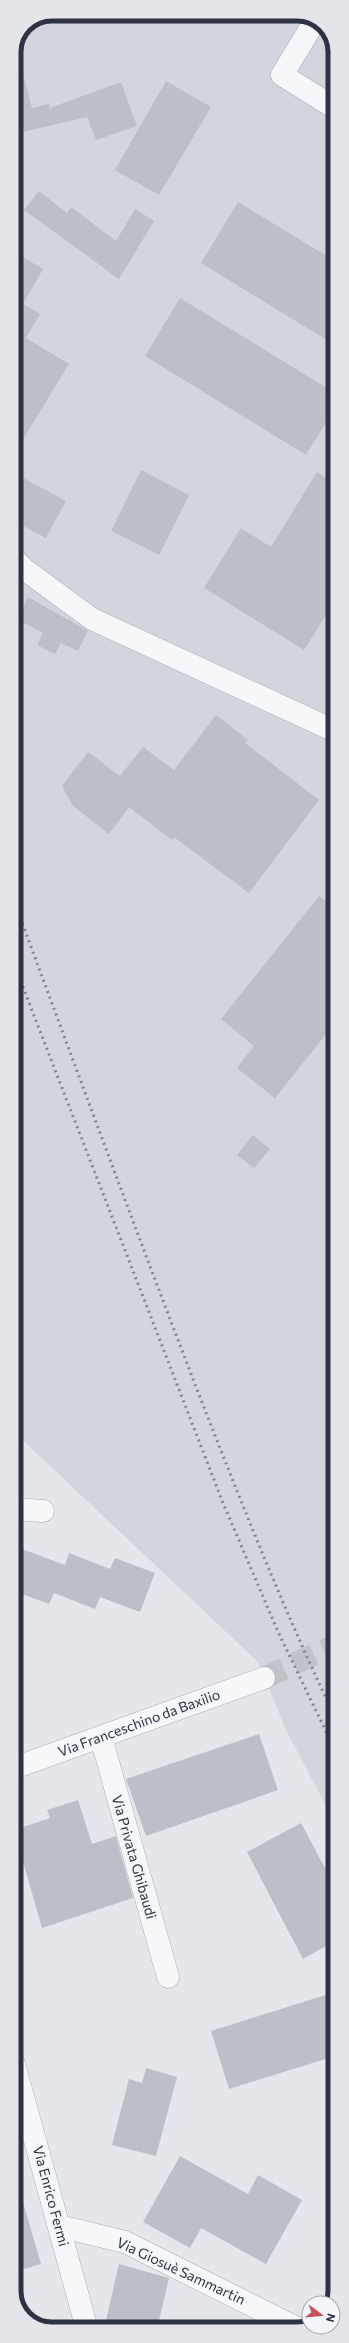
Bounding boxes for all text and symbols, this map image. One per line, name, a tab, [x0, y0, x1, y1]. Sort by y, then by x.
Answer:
street label: Via Franceschino da Baxilio	[56, 1685, 222, 1760]
street label: Via Privata Ghibaudi	[109, 1793, 160, 1921]
street label: Via Enrico Fermi	[30, 2144, 73, 2248]
street label: Via Giosuè Sammartin	[114, 2233, 248, 2308]
north arrow	[301, 2295, 341, 2335]
text: N	[324, 2312, 338, 2324]

